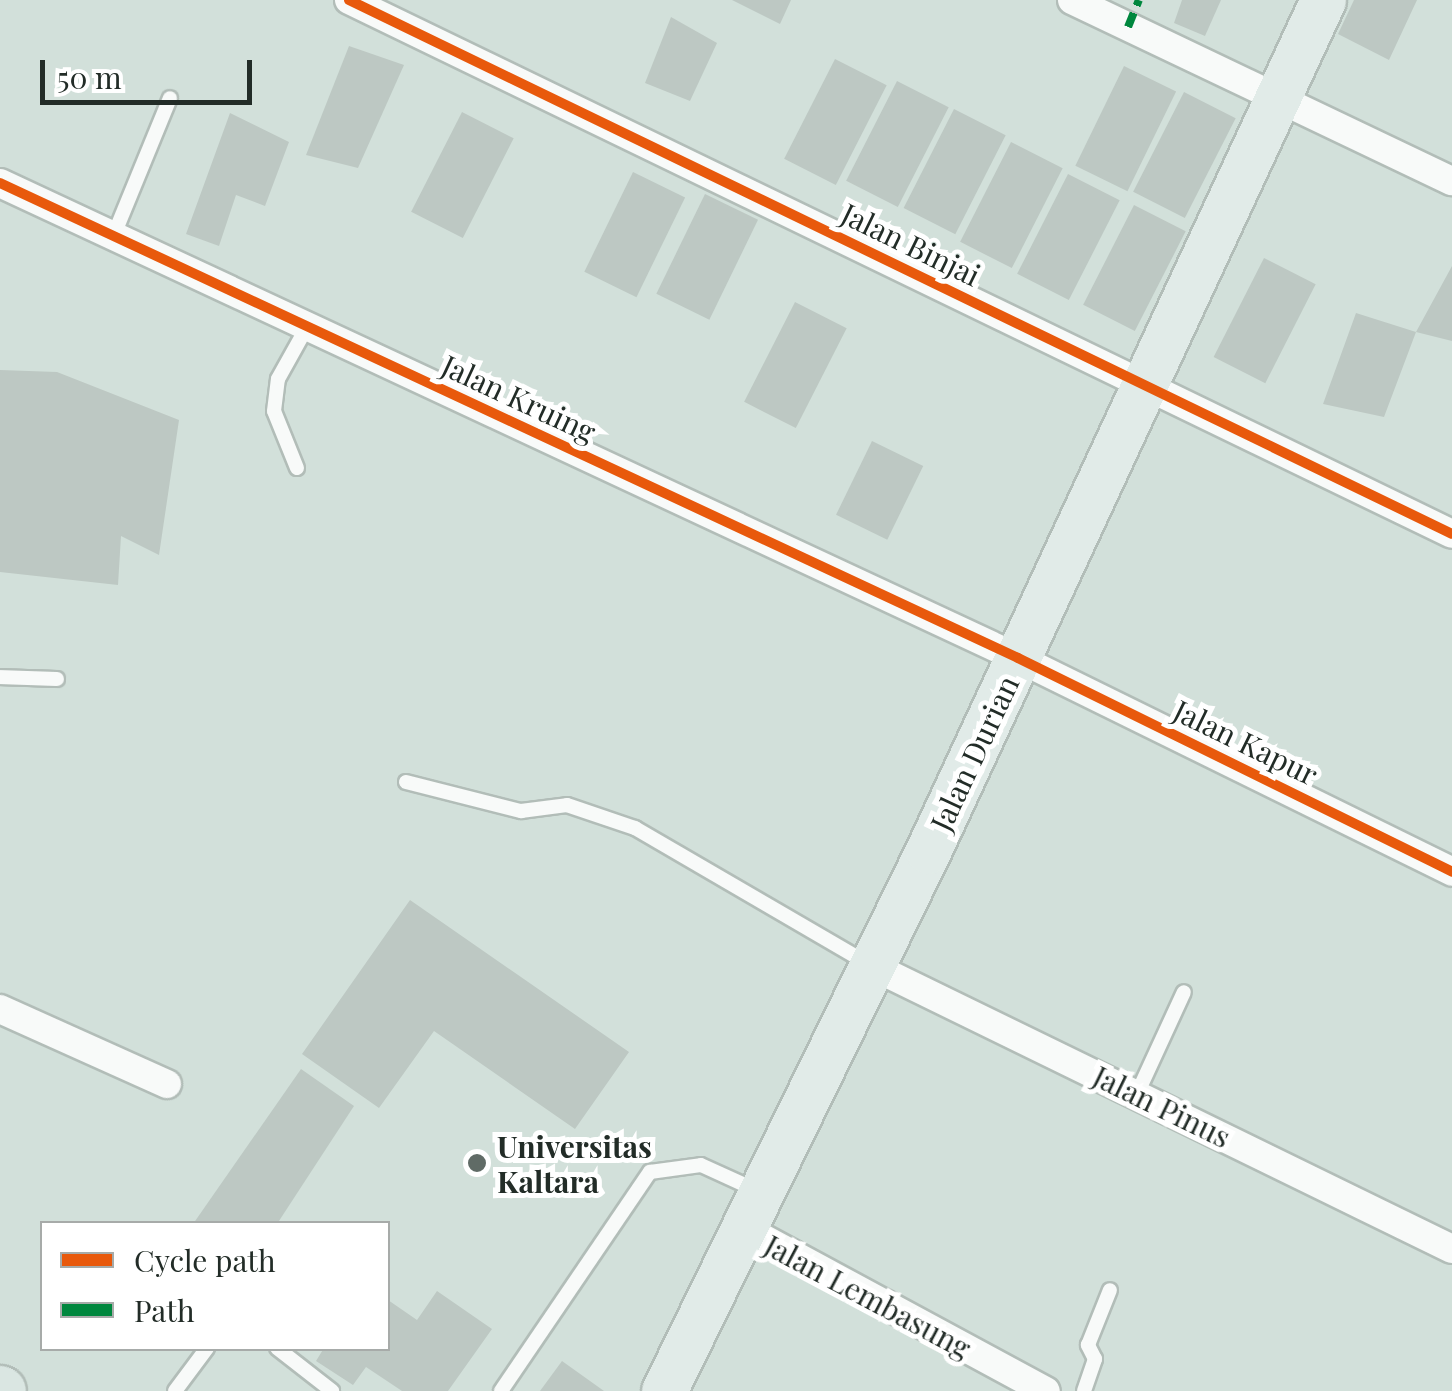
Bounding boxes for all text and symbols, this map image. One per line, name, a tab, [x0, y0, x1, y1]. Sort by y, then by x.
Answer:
scale bar	[45, 40, 258, 102]
text: 50 m	[57, 57, 122, 97]
street label: Jalan Binjai	[836, 195, 986, 293]
street label: Jalan Kruing	[436, 347, 602, 449]
street label: Jalan Durian	[922, 670, 1026, 836]
street label: Jalan Kapur	[1168, 692, 1324, 792]
street label: Jalan Pinus	[1088, 1057, 1236, 1155]
place label: Universitas Kaltara	[497, 1128, 652, 1198]
marker: Universitas Kaltara	[466, 1152, 488, 1174]
legend	[40, 1221, 390, 1351]
street label: Jalan Lembasung	[759, 1226, 977, 1366]
text: Cycle path	[134, 1240, 276, 1280]
text: Path	[134, 1290, 195, 1330]

